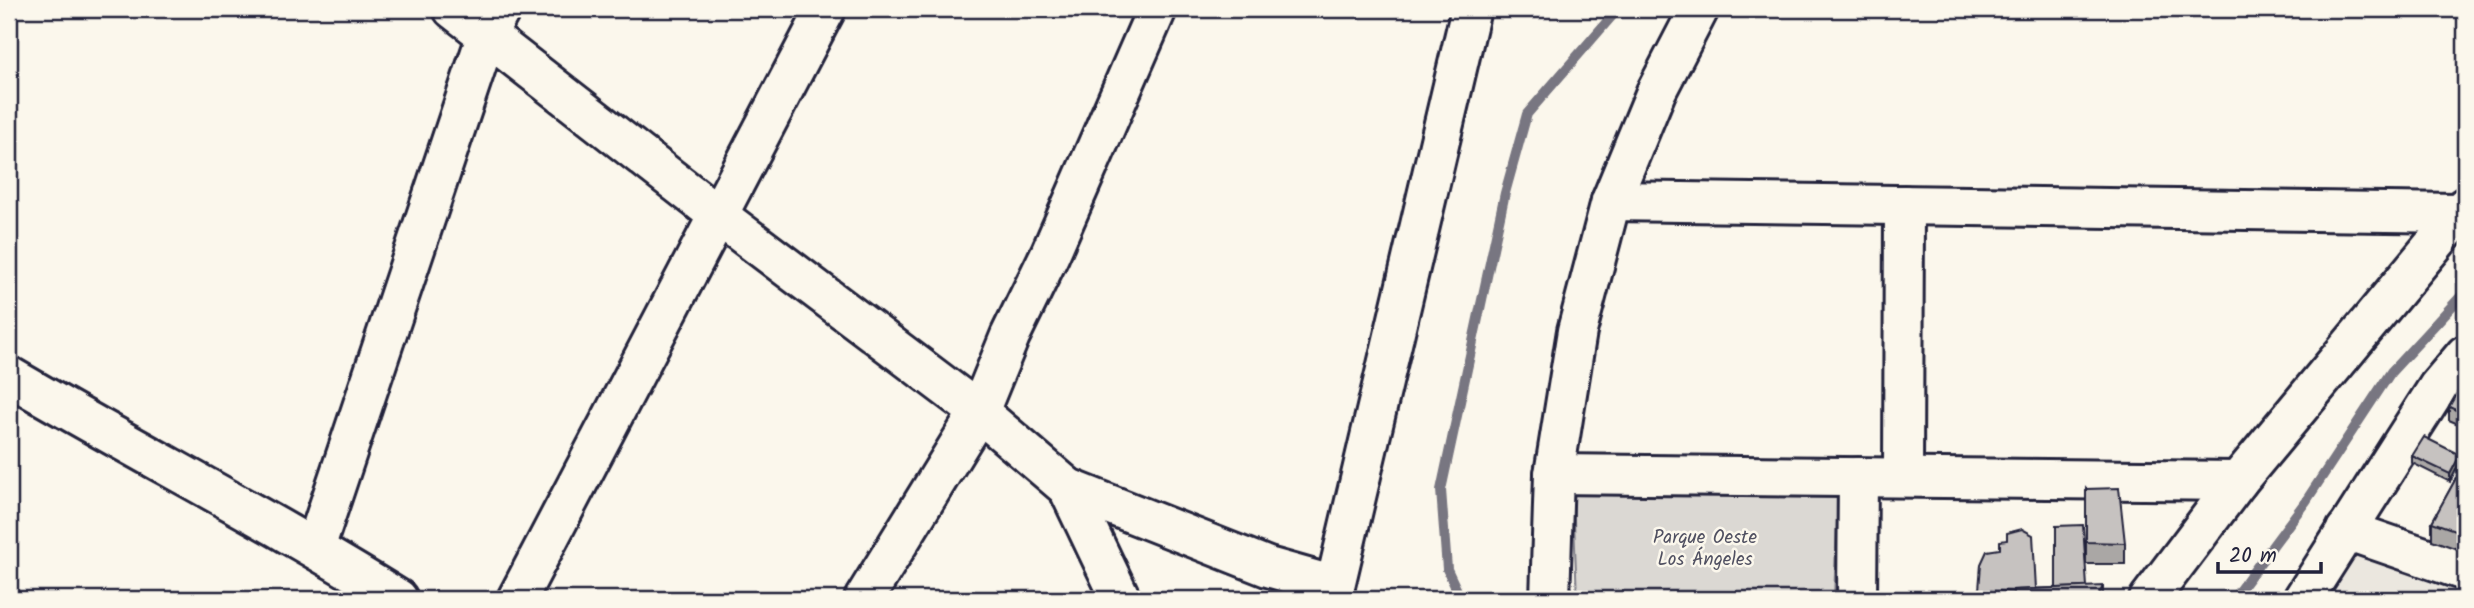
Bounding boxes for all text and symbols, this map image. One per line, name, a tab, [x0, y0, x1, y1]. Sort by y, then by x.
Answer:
park label: Parque Oeste Los Ángeles	[1653, 523, 1757, 575]
scale bar	[2218, 531, 2322, 575]
text: 20 m	[2229, 540, 2277, 573]

